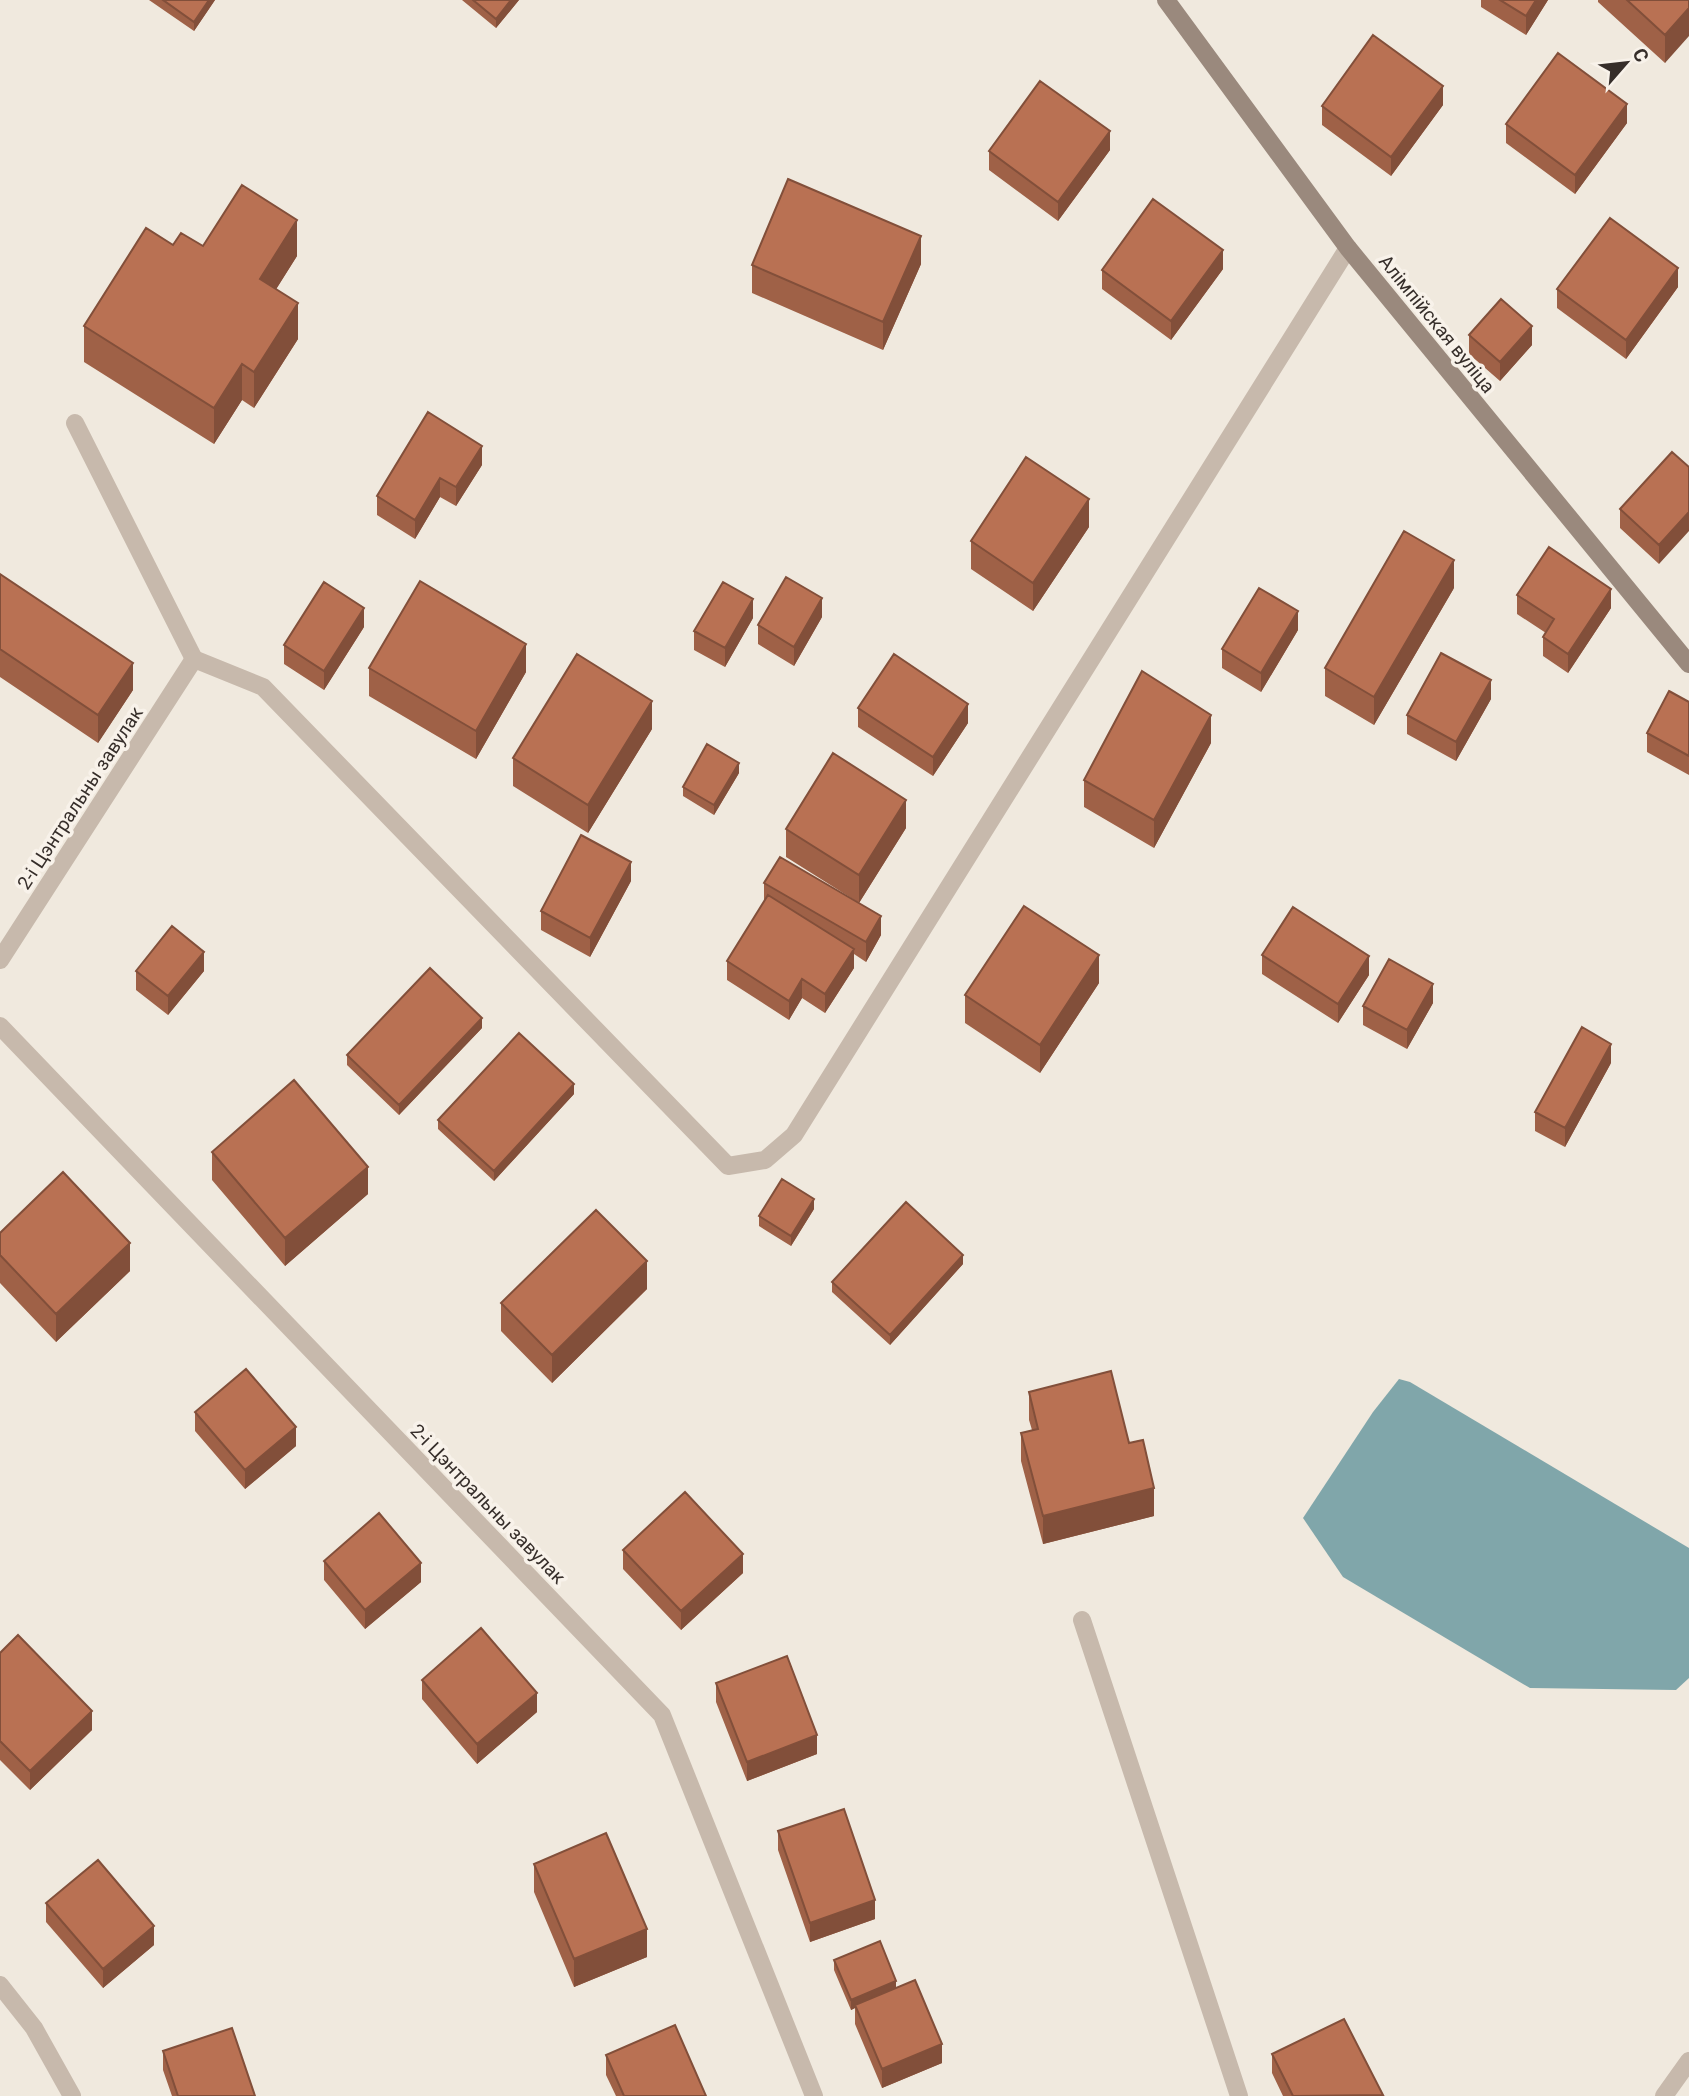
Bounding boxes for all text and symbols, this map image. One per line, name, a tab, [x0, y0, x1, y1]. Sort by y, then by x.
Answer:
north arrow	[1591, 28, 1661, 98]
text: С	[1627, 44, 1654, 66]
street label: Алімпійская вуліца	[1374, 250, 1500, 398]
street label: 2-і Цэнтральны завулак	[12, 702, 148, 894]
street label: 2-і Цэнтральны завулак	[406, 1419, 571, 1589]

